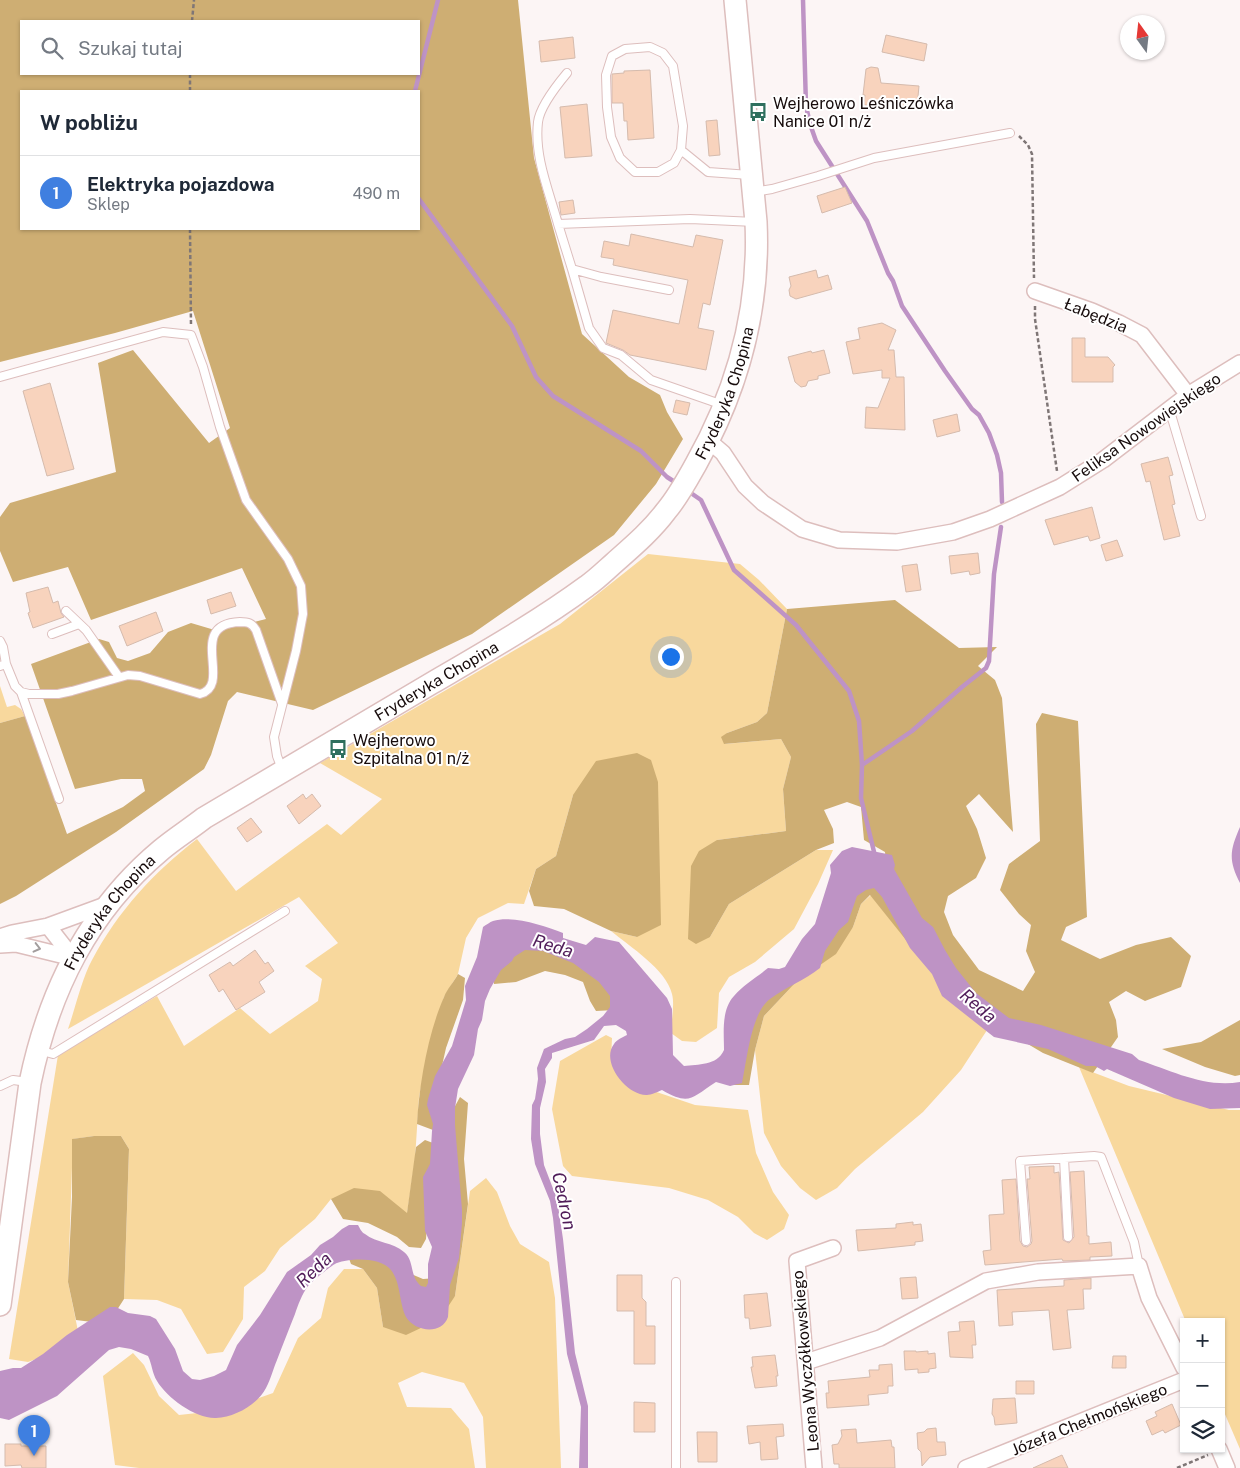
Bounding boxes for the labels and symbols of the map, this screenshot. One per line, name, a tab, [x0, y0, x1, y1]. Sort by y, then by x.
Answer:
north arrow	[1120, 15, 1165, 60]
place label: Wejherowo Leśniczówka Nanice 01 n/ż	[773, 94, 954, 131]
bus stop icon: Wejherowo Leśniczówka Nanice 01 n/ż	[747, 101, 769, 123]
street label: Łabędzia	[1061, 294, 1130, 337]
street label: Fryderyka Chopina	[691, 325, 758, 463]
street label: Feliksa Nowowiejskiego	[1068, 369, 1224, 486]
street label: Fryderyka Chopina	[371, 637, 502, 725]
your location	[658, 644, 684, 670]
place label: Wejherowo Szpitalna 01 n/ż	[353, 731, 470, 768]
bus stop icon: Wejherowo Szpitalna 01 n/ż	[327, 738, 349, 760]
street label: Fryderyka Chopina	[60, 851, 159, 973]
water label: Reda	[530, 929, 576, 962]
one-way arrow	[32, 942, 41, 953]
water label: Reda	[956, 984, 1001, 1027]
water label: Cedron	[548, 1170, 581, 1232]
water label: Reda	[292, 1248, 336, 1292]
street label: Leona Wyczółkowskiego	[788, 1270, 823, 1452]
street label: Józefa Chełmońskiego	[1009, 1380, 1170, 1459]
pin: 1	[18, 1415, 50, 1456]

